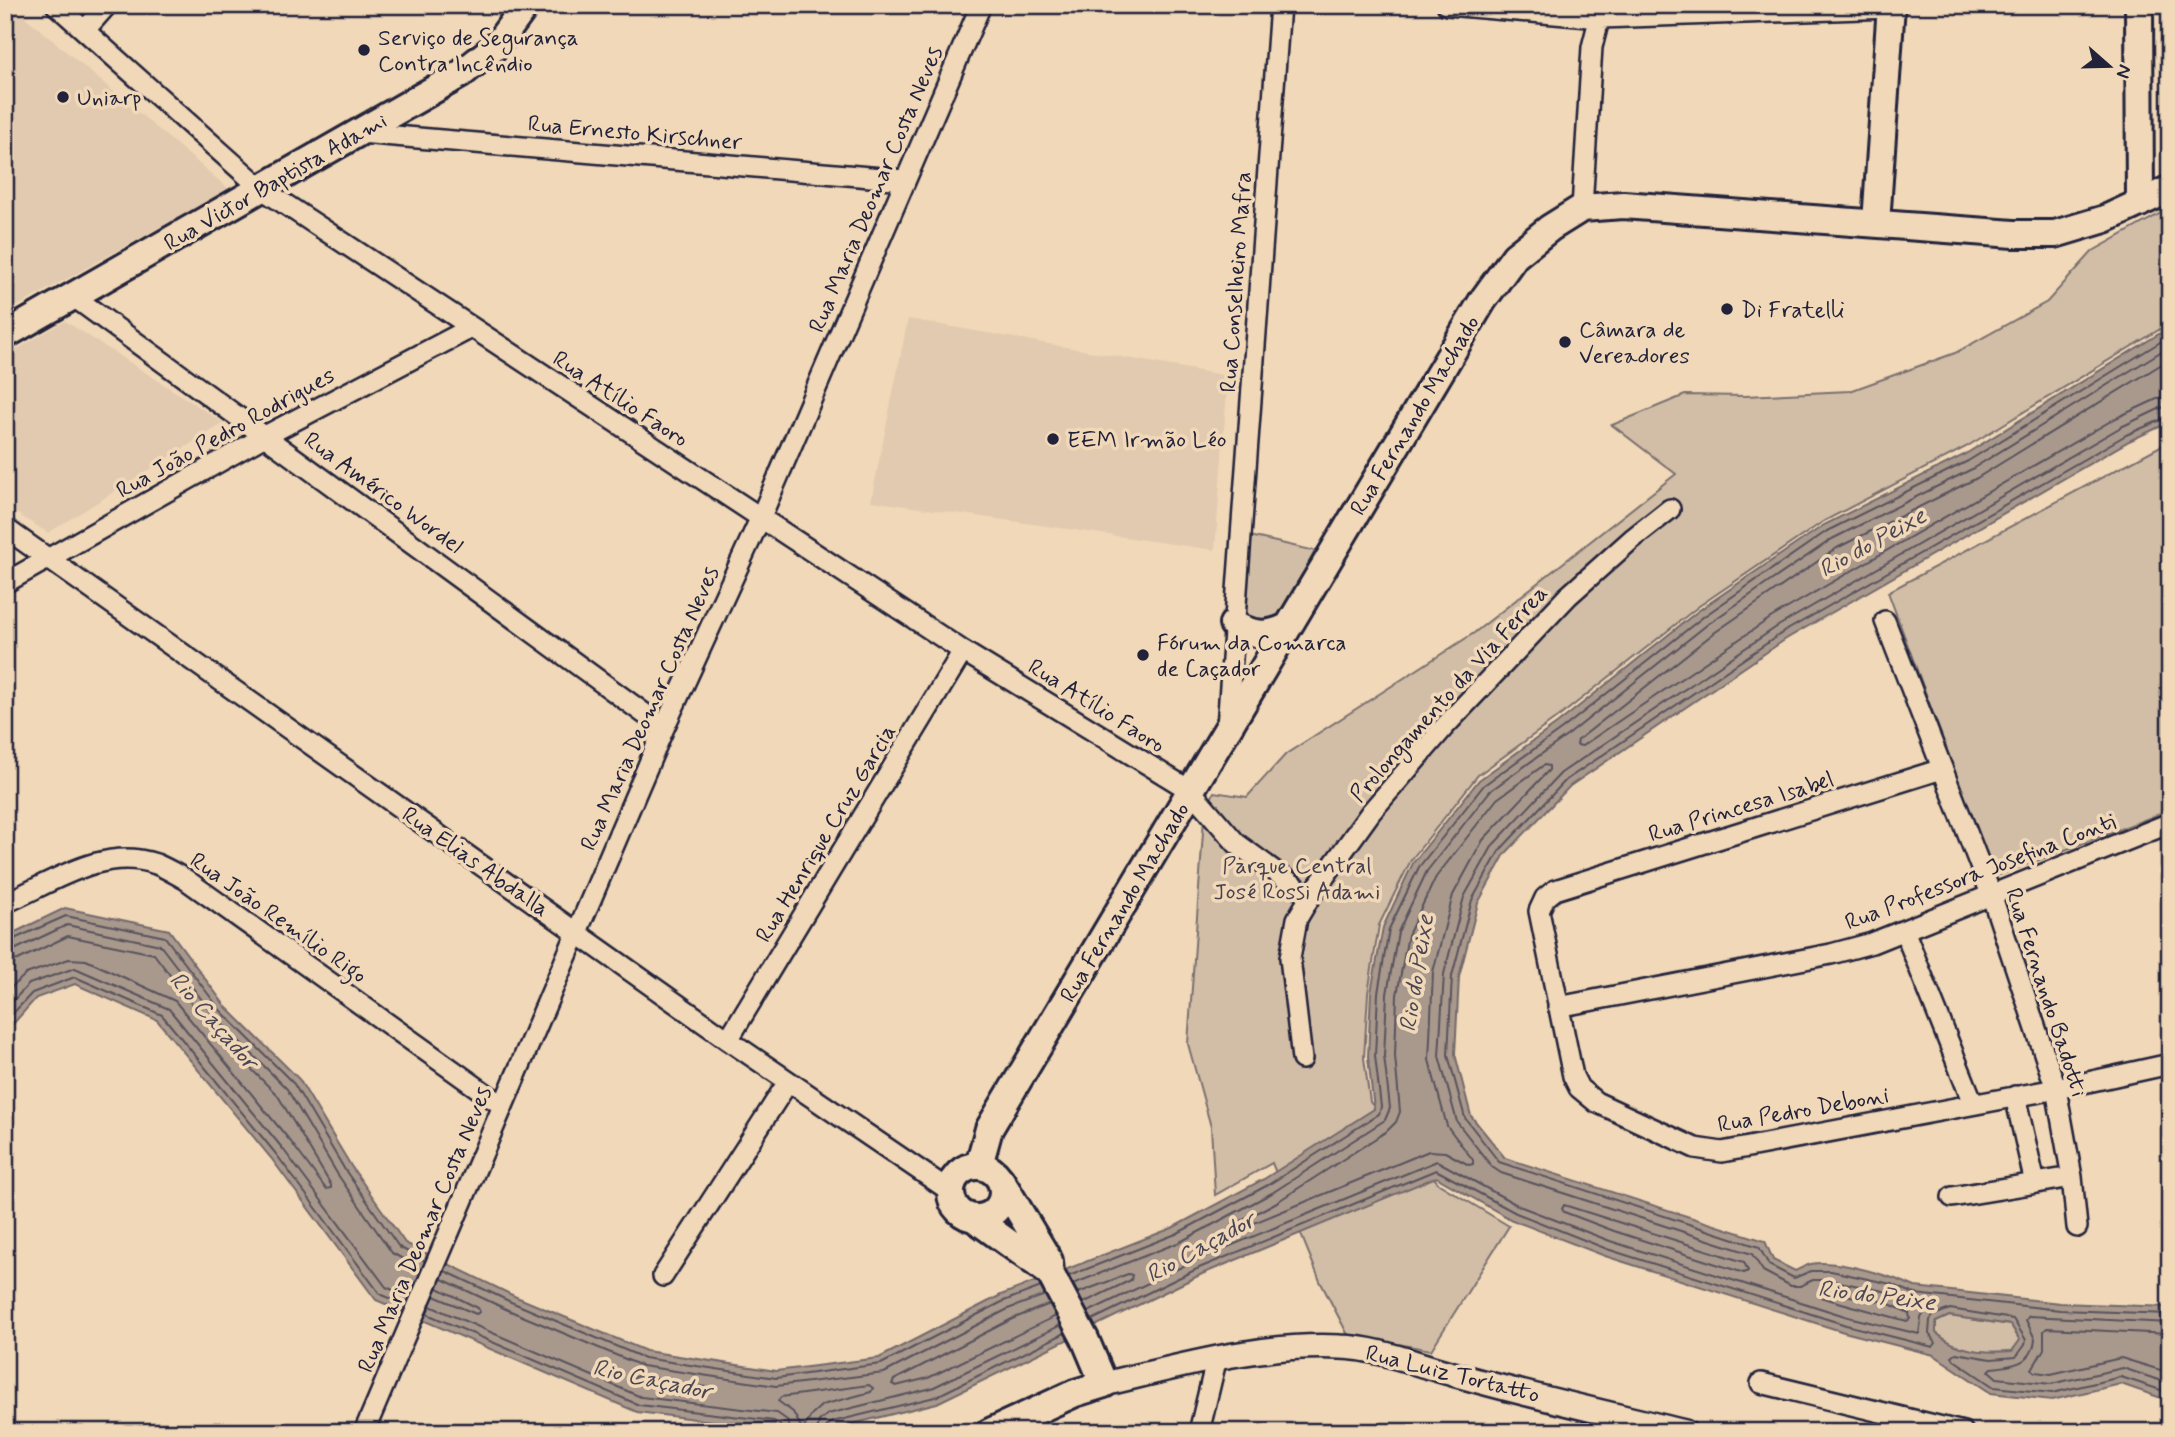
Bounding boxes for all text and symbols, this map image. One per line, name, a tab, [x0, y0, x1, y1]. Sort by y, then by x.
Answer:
place label: Serviço de Segurança Contra Incêndio	[378, 24, 579, 80]
north arrow	[2074, 32, 2144, 102]
marker: Serviço de Segurança Contra Incêndio	[356, 42, 372, 58]
street label: Rua Maria Deomar Costa Neves	[803, 42, 951, 338]
text: N	[2110, 61, 2137, 82]
place label: Uniarp	[77, 84, 141, 114]
marker: Uniarp	[55, 89, 71, 105]
street label: Rua Victor Baptista Adami	[159, 106, 393, 259]
street label: Rua Ernesto Kirschner	[527, 110, 744, 158]
street label: Rua Conselheiro Mafra	[1214, 171, 1260, 394]
place label: Di Fratelli	[1741, 296, 1845, 326]
marker: Di Fratelli	[1719, 301, 1735, 317]
street label: Rua Fernando Machado	[1344, 310, 1487, 522]
place label: Câmara de Vereadores	[1579, 316, 1690, 372]
marker: Câmara de Vereadores	[1557, 334, 1573, 350]
street label: Rua Atílio Faoro	[546, 345, 694, 455]
street label: Rua João Pedro Rodrigues	[111, 361, 341, 506]
street label: Rua Américo Wordel	[297, 426, 468, 562]
place label: EEM Irmão Léo	[1067, 426, 1227, 456]
marker: EEM Irmão Léo	[1045, 431, 1061, 447]
water label: Rio do Peixe	[1813, 501, 1933, 586]
street label: Rua Maria Deomar Costa Neves	[574, 562, 727, 856]
street label: Prolongamento da Via Ferrea	[1344, 580, 1556, 811]
place label: Fórum da Comarca de Caçador	[1157, 629, 1347, 685]
marker: Fórum da Comarca de Caçador	[1135, 647, 1151, 663]
street label: Rua Atílio Faoro	[1022, 653, 1170, 761]
street label: Rua Henrique Cruz Garcia	[750, 719, 904, 949]
street label: Rua Princesa Isabel	[1645, 765, 1838, 850]
street label: Rua Fernando Machado	[1054, 797, 1197, 1009]
street label: Rua Elias Abdalla	[395, 801, 554, 925]
street label: Rua Professora Josefina Conti	[1841, 807, 2121, 938]
street label: Rua João Remílio Rigo	[182, 846, 372, 993]
park label: Parque Central José Rossi Adami	[1214, 852, 1380, 908]
street label: Rua Fernando Badotti	[1997, 884, 2093, 1101]
water label: Rio do Peixe	[1393, 911, 1442, 1034]
water label: Rio Caçador	[162, 966, 266, 1079]
street label: Rua Pedro Deboni	[1715, 1081, 1891, 1141]
street label: Rua Maria Deomar Costa Neves	[352, 1082, 500, 1378]
water label: Rio Caçador	[1141, 1204, 1263, 1291]
water label: Rio do Peixe	[1816, 1274, 1939, 1319]
street label: Rua Luiz Tortatto	[1362, 1339, 1543, 1411]
water label: Rio Caçador	[590, 1353, 717, 1409]

